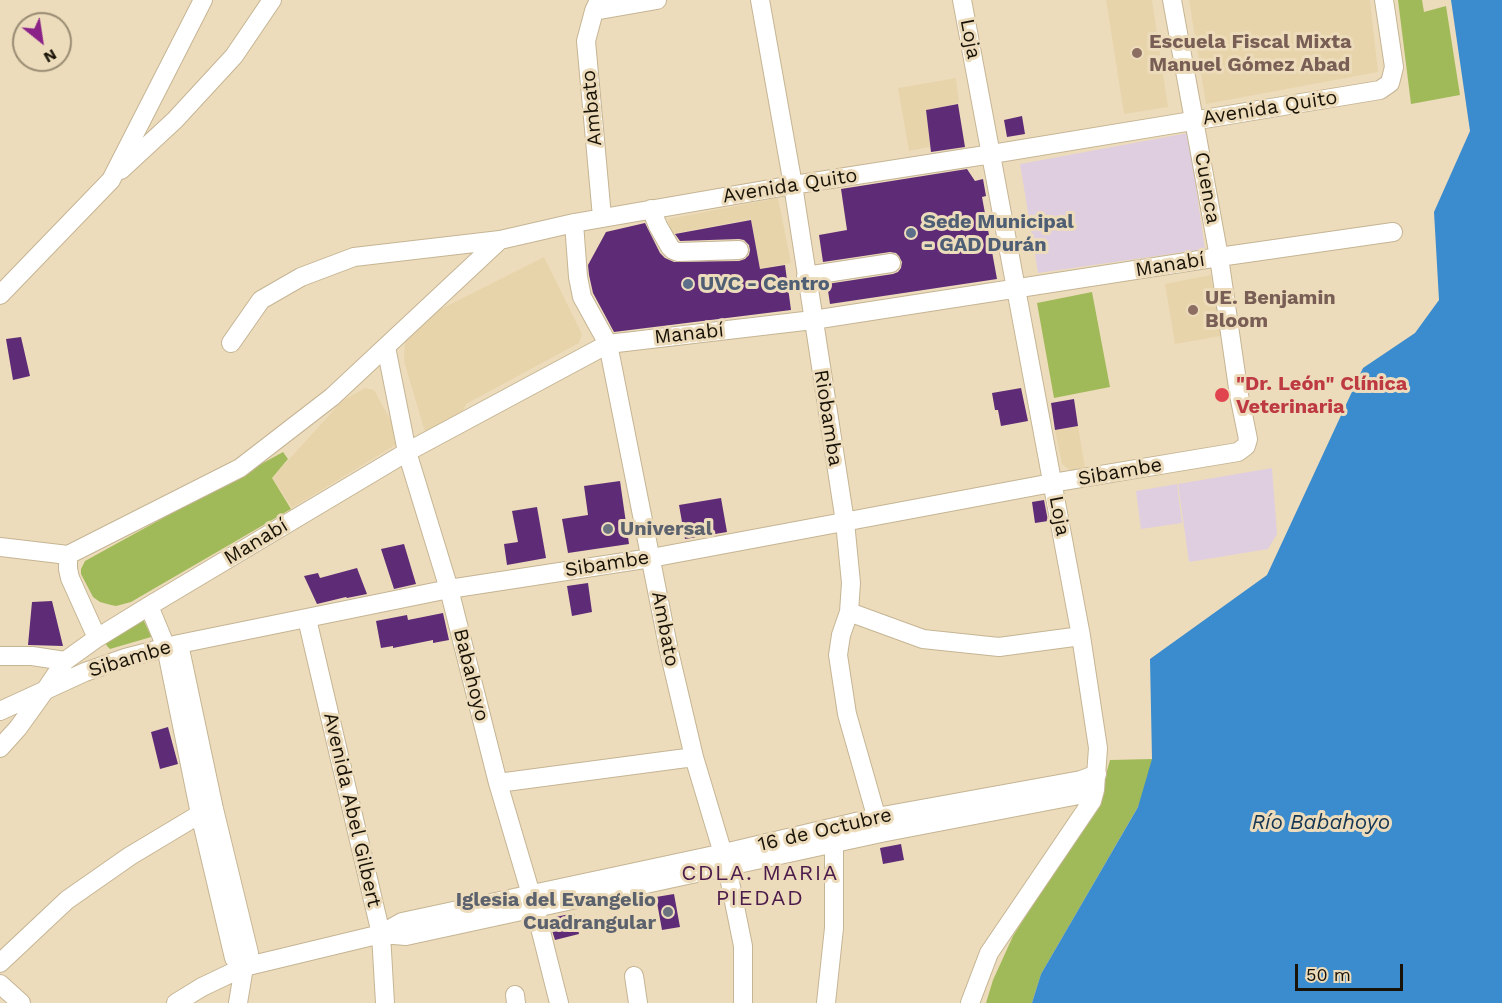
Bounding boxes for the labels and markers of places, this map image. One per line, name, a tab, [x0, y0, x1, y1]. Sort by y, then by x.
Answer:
place label: Escuela Fiscal Mixta Manuel Gómez Abad	[1149, 30, 1352, 77]
marker: Escuela Fiscal Mixta Manuel Gómez Abad	[1130, 46, 1144, 60]
place label: Sede Municipal - GAD Durán	[923, 210, 1074, 257]
marker: Sede Municipal - GAD Durán	[904, 226, 918, 240]
place label: UVC - Centro	[700, 272, 830, 296]
marker: UVC - Centro	[681, 277, 695, 291]
place label: UE. Benjamin Bloom	[1205, 286, 1336, 333]
marker: UE. Benjamin Bloom	[1186, 303, 1200, 317]
place label: "Dr. León" Clínica Veterinaria	[1236, 372, 1407, 419]
marker: "Dr. León" Clínica Veterinaria	[1213, 386, 1231, 404]
place label: Universal	[620, 517, 712, 541]
marker: Universal	[601, 522, 615, 536]
place label: Iglesia del Evangelio Cuadrangular	[456, 888, 656, 935]
marker: Iglesia del Evangelio Cuadrangular	[661, 905, 675, 919]

